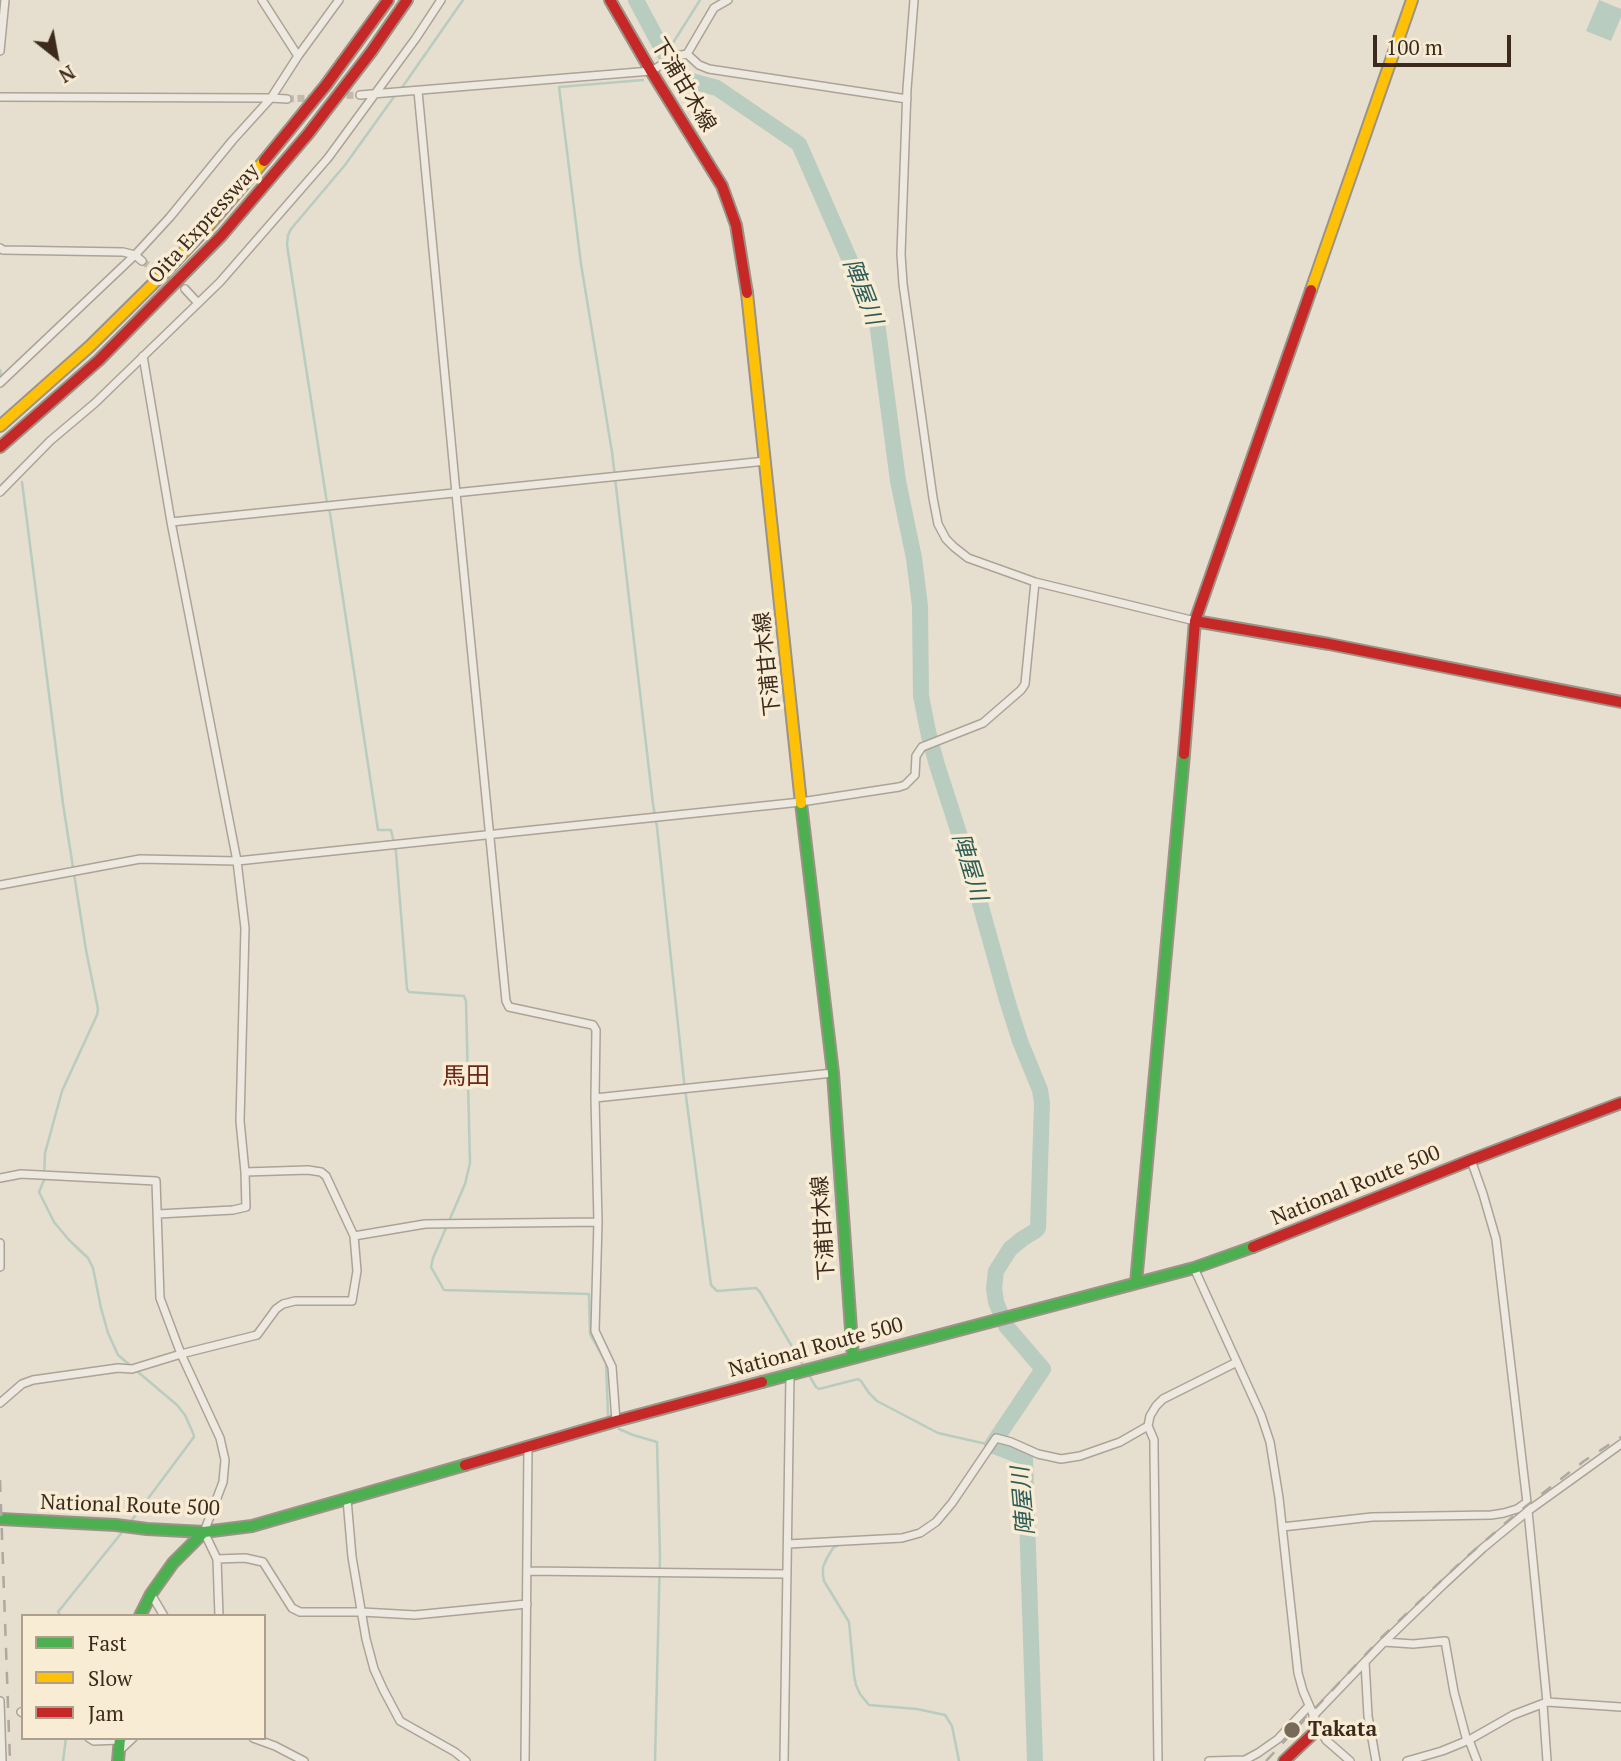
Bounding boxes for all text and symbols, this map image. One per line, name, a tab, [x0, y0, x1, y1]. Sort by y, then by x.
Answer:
north arrow	[21, 21, 91, 91]
scale bar	[1376, 21, 1514, 65]
text: 100 m	[1386, 33, 1443, 61]
street label: 下浦甘木線	[645, 34, 721, 136]
text: N	[54, 60, 80, 89]
street label: Oita Expressway	[143, 158, 265, 290]
water label: 陣屋川	[837, 255, 887, 329]
street label: 下浦甘木線	[750, 610, 786, 718]
water label: 陣屋川	[946, 830, 992, 904]
district label: 馬田	[442, 1063, 490, 1091]
street label: National Route 500	[1268, 1141, 1444, 1231]
street label: 下浦甘木線	[808, 1175, 840, 1281]
street label: National Route 500	[726, 1313, 906, 1383]
water label: 陣屋川	[1007, 1465, 1041, 1537]
street label: National Route 500	[40, 1490, 220, 1522]
legend	[21, 1614, 266, 1740]
text: Fast	[88, 1629, 127, 1657]
text: Slow	[88, 1664, 132, 1692]
text: Jam	[88, 1699, 124, 1727]
place label: Takata	[1308, 1717, 1377, 1743]
marker: Takata	[1282, 1720, 1302, 1740]

